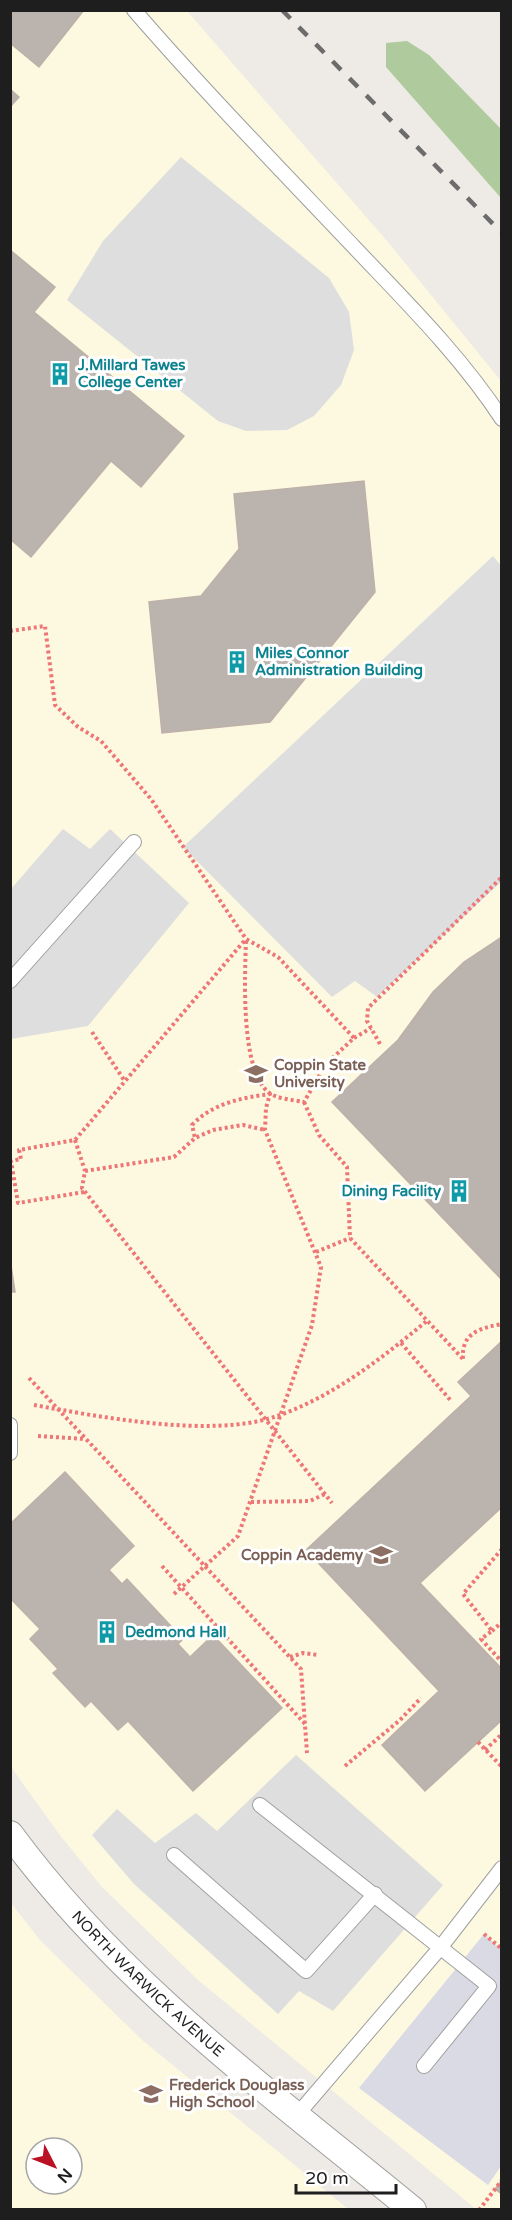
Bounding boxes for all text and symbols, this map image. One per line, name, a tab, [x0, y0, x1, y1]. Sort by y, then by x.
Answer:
place label: J.Millard Tawes College Center	[77, 356, 185, 392]
building icon: J.Millard Tawes College Center	[47, 361, 73, 387]
place label: Miles Connor Administration Building	[255, 644, 423, 680]
building icon: Miles Connor Administration Building	[224, 649, 250, 675]
place label: Coppin State University	[274, 1056, 367, 1092]
school or university icon: Coppin State University	[243, 1061, 269, 1087]
building icon: Dining Facility	[446, 1178, 472, 1204]
place label: Dining Facility	[341, 1182, 441, 1201]
school or university icon: Coppin Academy	[368, 1542, 394, 1568]
place label: Coppin Academy	[241, 1546, 363, 1565]
building icon: Dedmond Hall	[94, 1619, 120, 1645]
place label: Dedmond Hall	[125, 1623, 227, 1641]
street label: NORTH WARWICK AVENUE	[68, 1907, 228, 2061]
place label: Frederick Douglass High School	[169, 2076, 305, 2112]
school or university icon: Frederick Douglass High School	[138, 2081, 164, 2107]
north arrow	[24, 2136, 84, 2196]
scale bar	[296, 2157, 396, 2195]
text: N	[53, 2164, 76, 2187]
text: 20 m	[305, 2167, 349, 2189]

